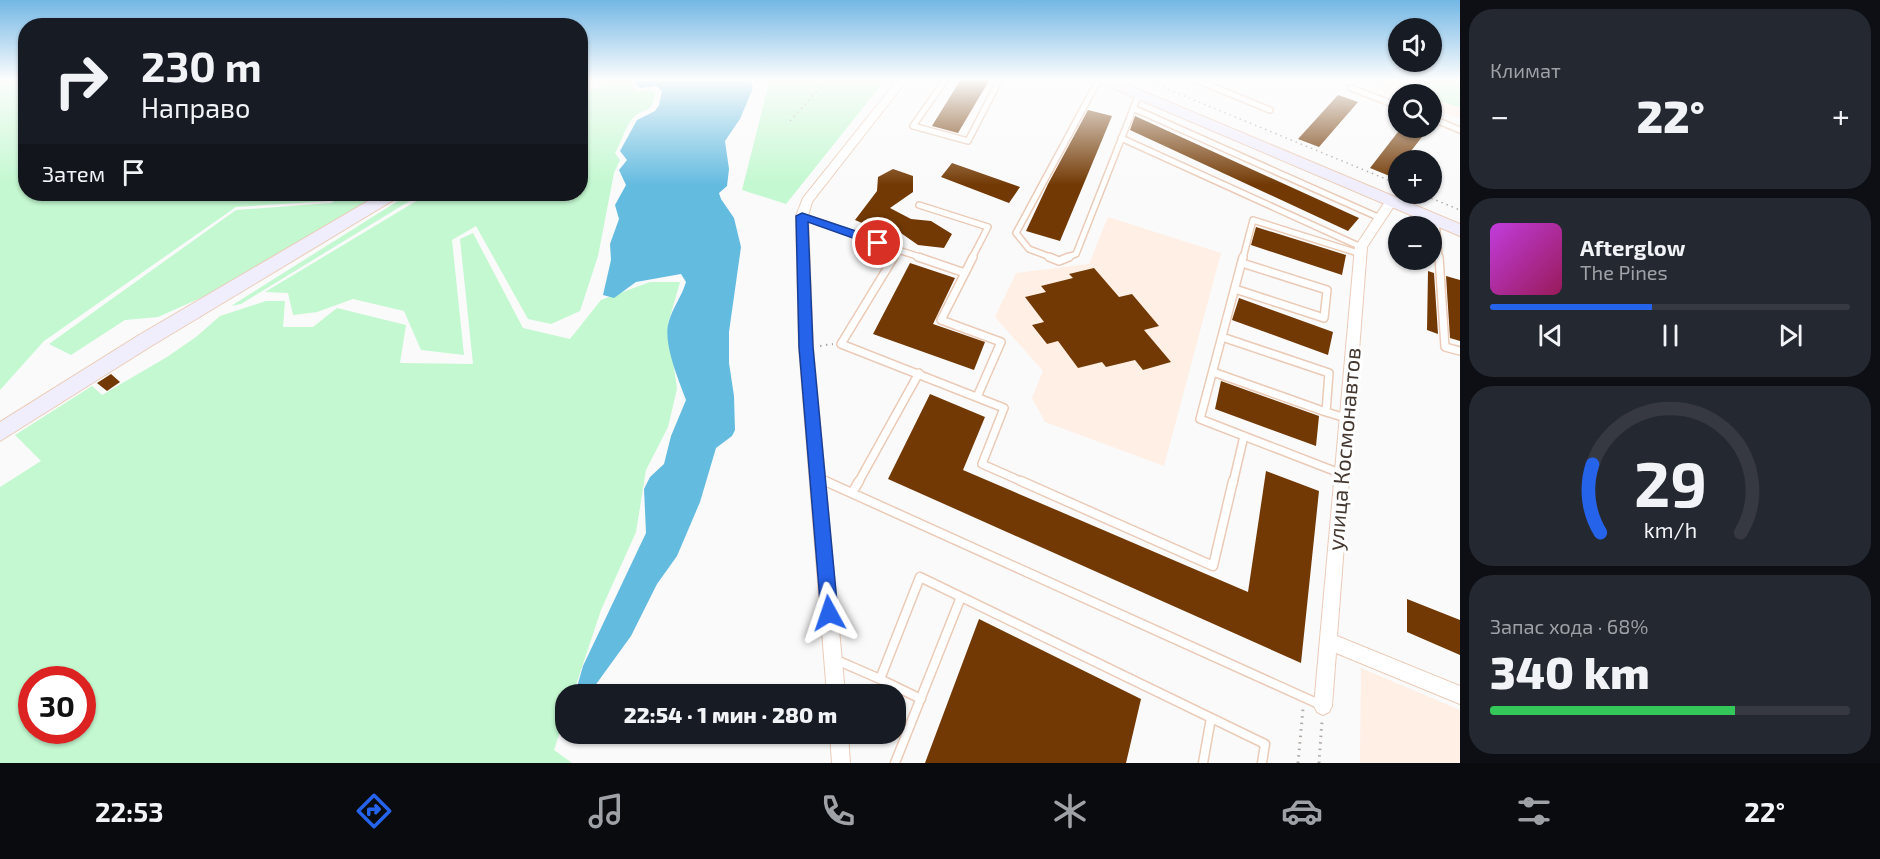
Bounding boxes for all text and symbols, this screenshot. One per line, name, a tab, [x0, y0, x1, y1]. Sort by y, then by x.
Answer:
map controls	[1388, 18, 1442, 270]
button: sound	[1388, 18, 1442, 72]
text: 230 m	[141, 40, 262, 90]
icon: right	[42, 42, 120, 120]
text: Климат	[1490, 58, 1561, 82]
button: search	[1388, 84, 1442, 138]
text: 22°	[1636, 88, 1705, 142]
text: Направо	[141, 91, 250, 123]
text: −	[1490, 95, 1509, 135]
text: +	[1832, 95, 1850, 135]
button: +	[1388, 150, 1442, 204]
icon: arrive	[117, 156, 150, 189]
text: Затем	[42, 160, 105, 186]
button: −	[1388, 216, 1442, 270]
pin	[852, 217, 903, 268]
icon: arrive	[861, 226, 894, 259]
text: Afterglow	[1580, 234, 1685, 260]
text: The Pines	[1580, 260, 1668, 284]
icon: previous	[1534, 319, 1567, 352]
icon: pause	[1654, 319, 1687, 352]
icon: next	[1774, 319, 1807, 352]
street label: улица Космонавтов	[1321, 346, 1366, 552]
text: 29	[1633, 445, 1707, 520]
text: km/h	[1643, 517, 1697, 542]
position arrow	[797, 581, 861, 645]
text: Запас хода · 68%	[1490, 614, 1648, 638]
text: 340 km	[1490, 644, 1650, 698]
speed limit sign: 30	[18, 666, 96, 744]
text: 22:54 · 1 мин · 280 m	[624, 701, 837, 727]
icon: directions	[353, 790, 395, 832]
icon: music	[585, 790, 627, 832]
icon: phone	[817, 790, 859, 832]
icon: climate	[1049, 790, 1091, 832]
icon: car	[1281, 790, 1323, 832]
icon: filters	[1513, 790, 1555, 832]
text: 22:53	[95, 795, 163, 827]
text: 22°	[1744, 795, 1785, 827]

